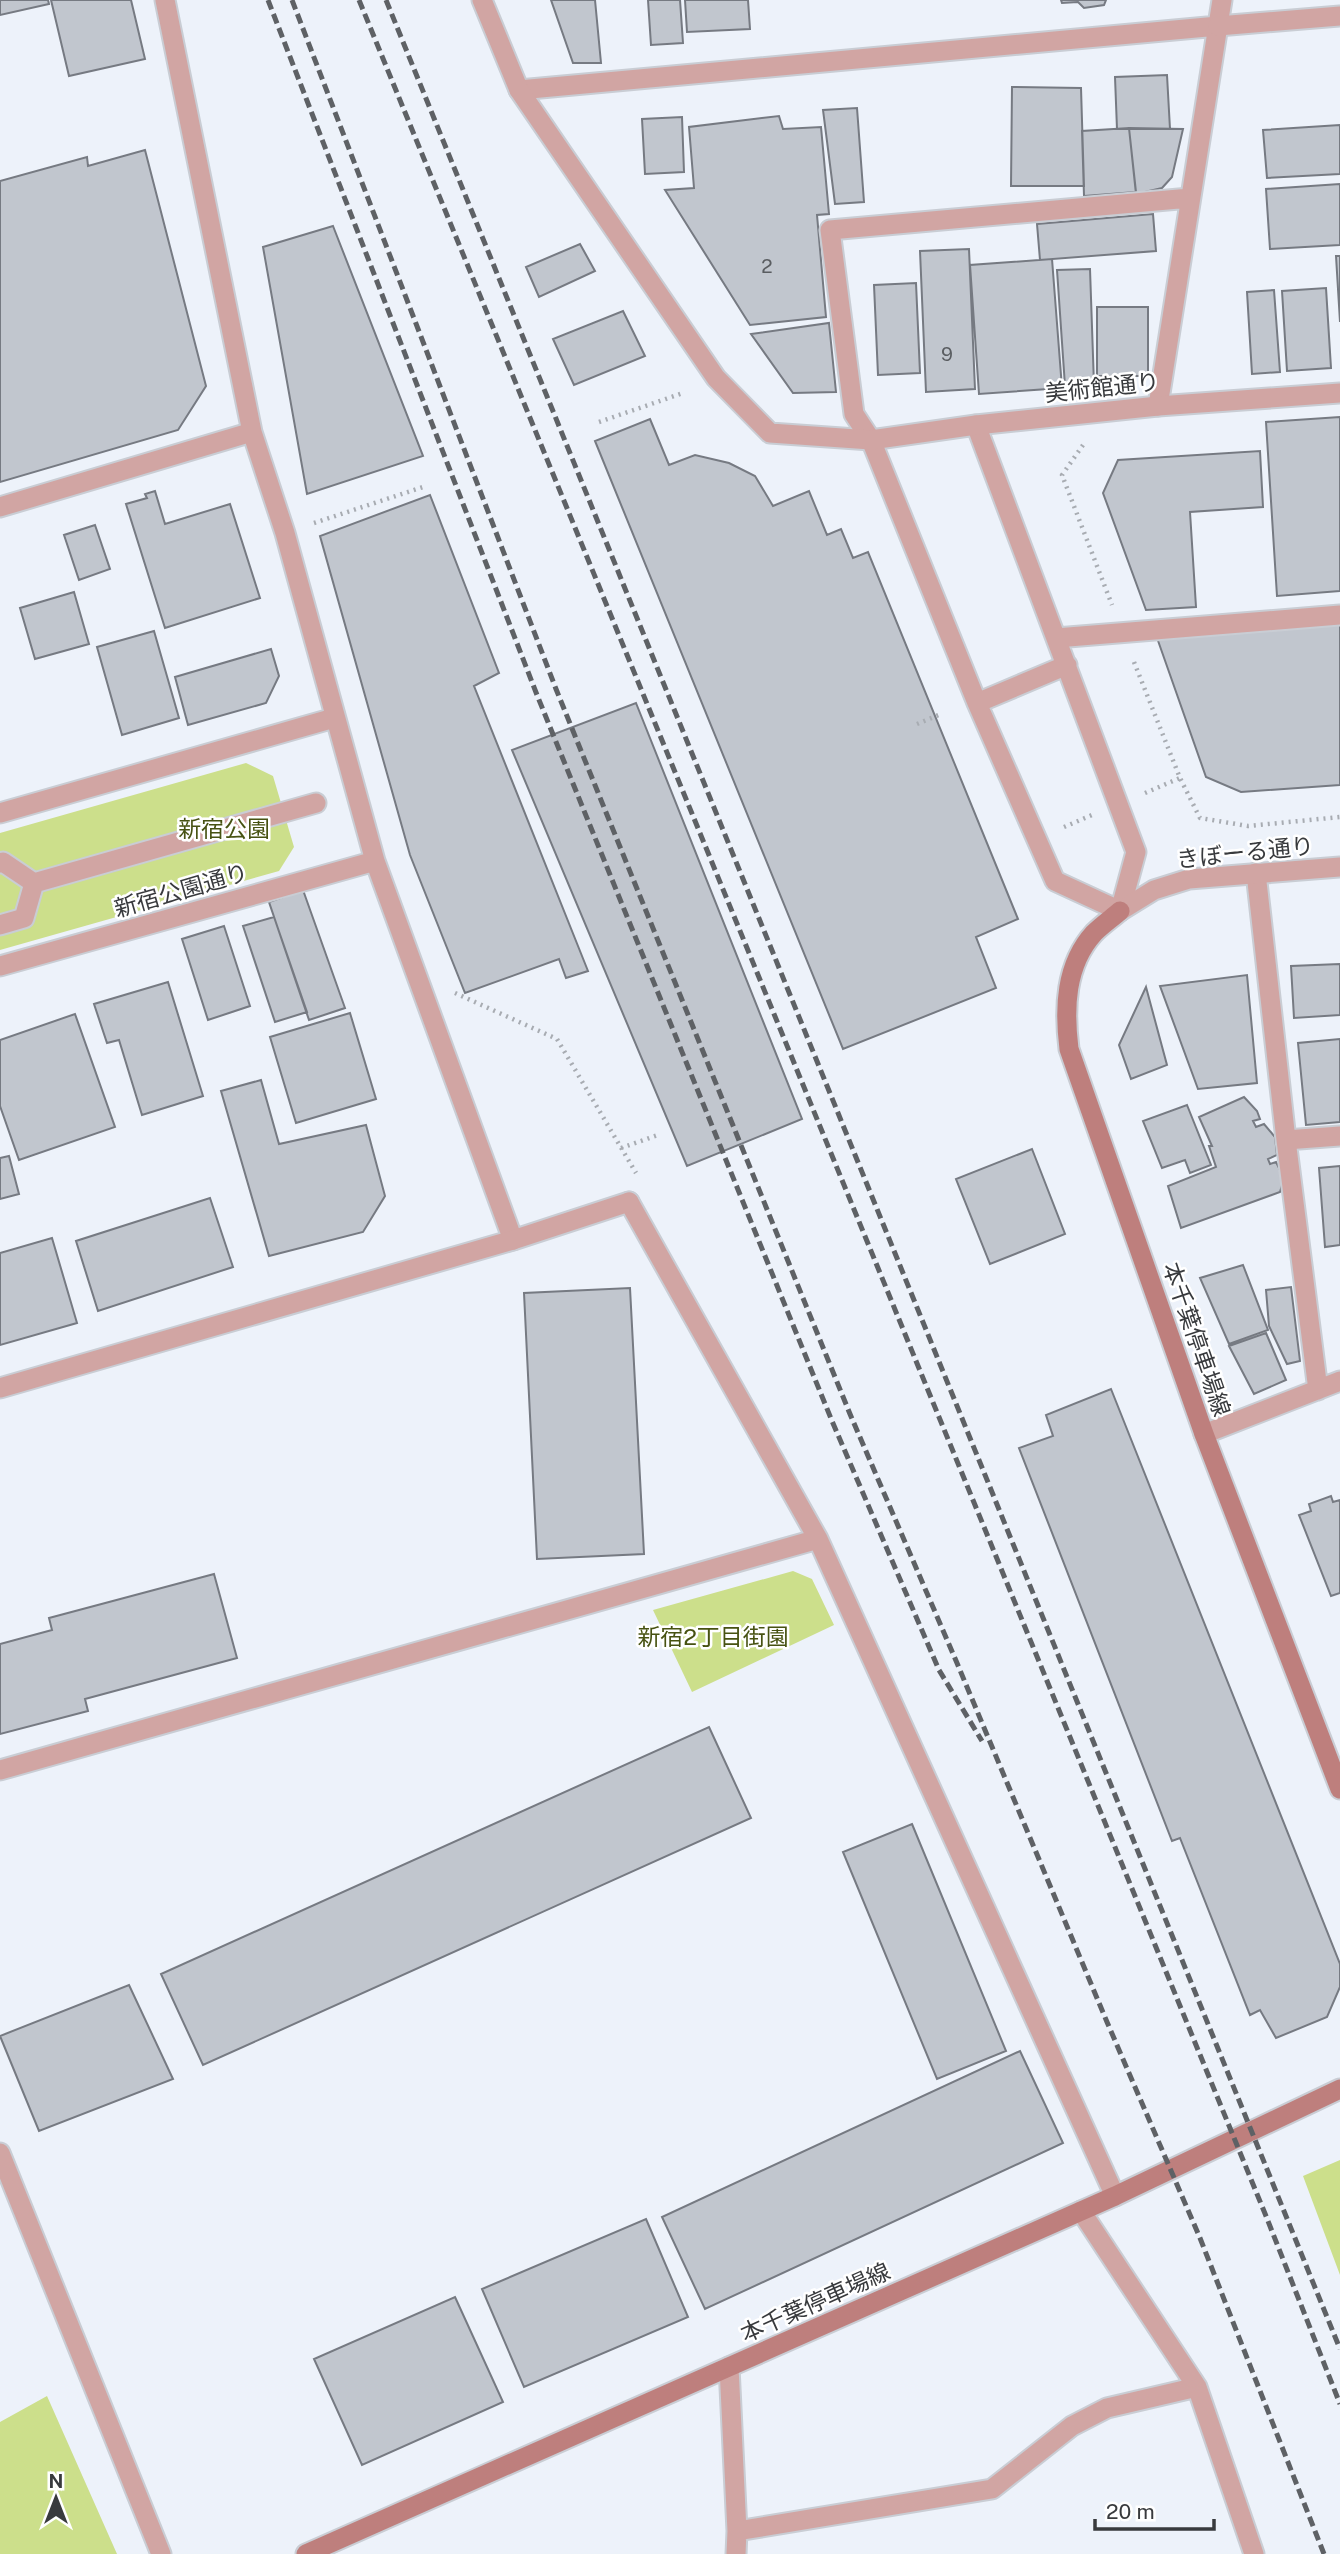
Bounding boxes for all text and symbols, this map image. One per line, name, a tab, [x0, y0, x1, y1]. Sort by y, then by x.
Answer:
house number: 2	[761, 255, 773, 277]
house number: 9	[941, 343, 953, 365]
street label: 美術館通り	[1043, 368, 1161, 406]
park label: 新宿公園	[178, 815, 270, 842]
street label: きぼーる通り	[1175, 831, 1315, 873]
street label: 新宿公園通り	[111, 858, 251, 922]
street label: 本千葉停車場線	[1158, 1258, 1236, 1420]
park label: 新宿2丁目街園	[637, 1623, 789, 1650]
street label: 本千葉停車場線	[736, 2257, 894, 2347]
north arrow	[21, 2463, 91, 2533]
text: N	[49, 2470, 63, 2492]
scale bar	[1095, 2488, 1214, 2532]
text: 20 m	[1106, 2499, 1155, 2524]

